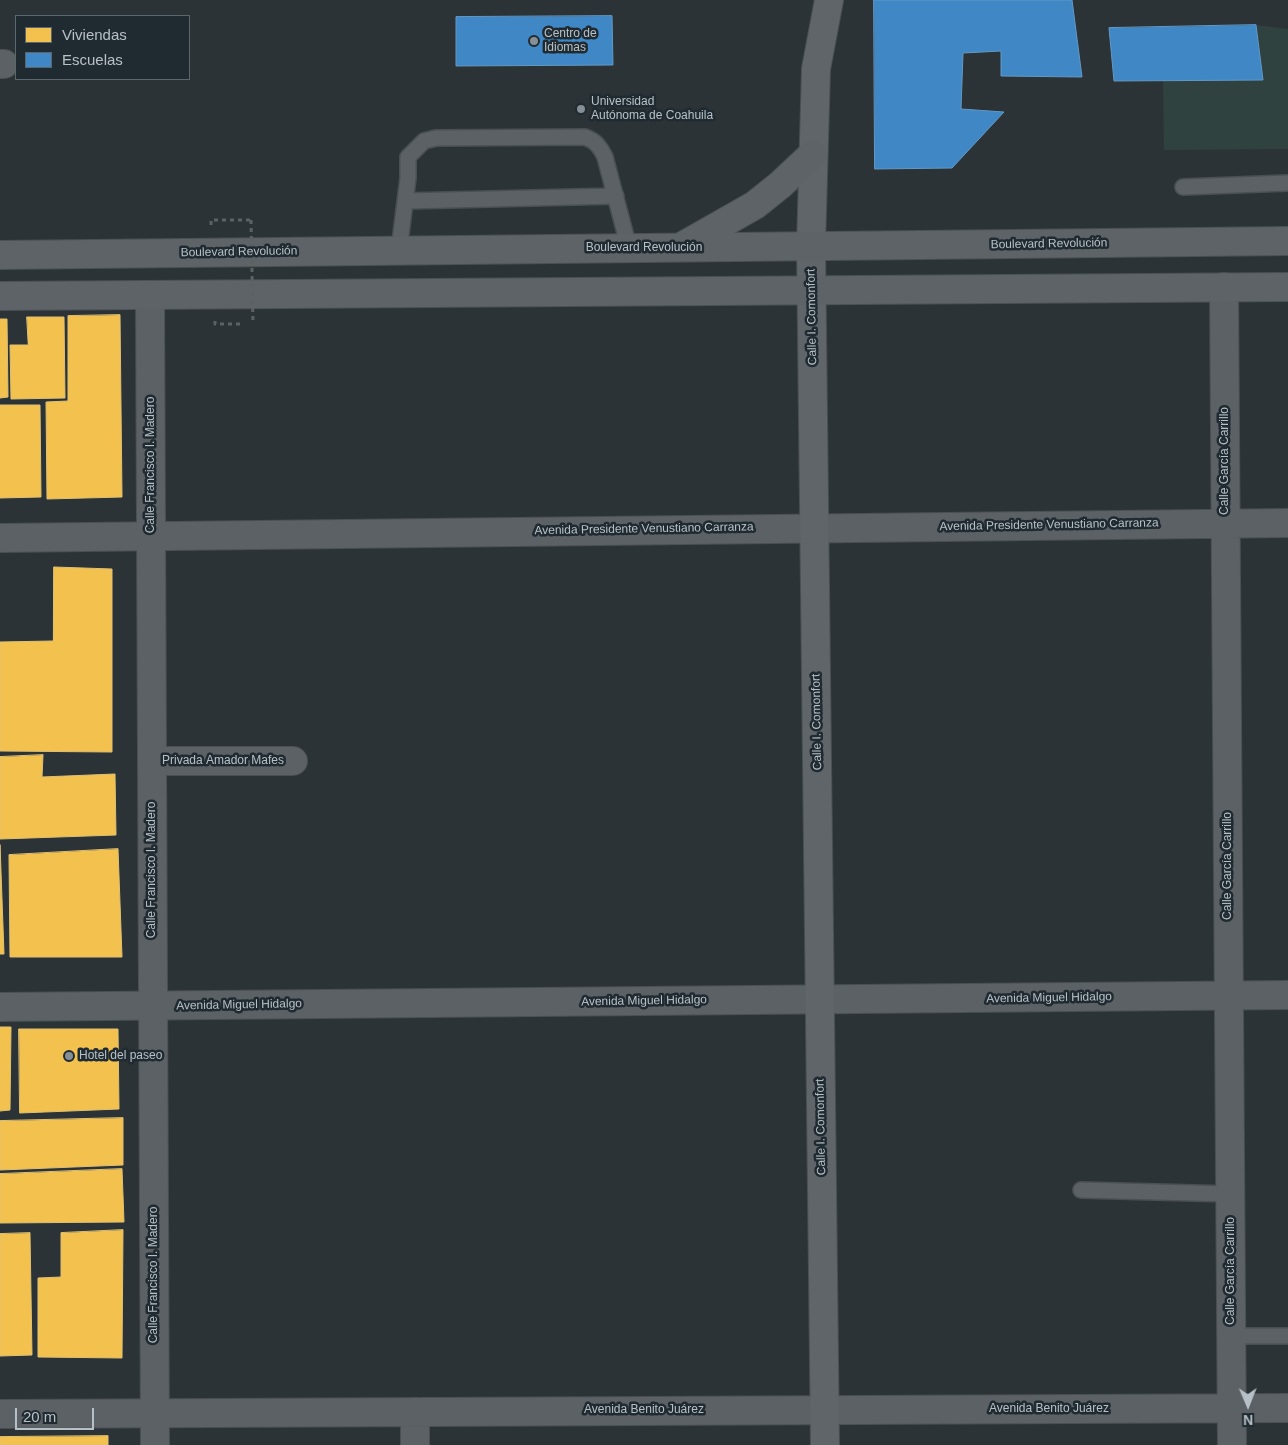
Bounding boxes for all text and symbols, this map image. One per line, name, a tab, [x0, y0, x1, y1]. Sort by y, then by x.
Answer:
legend	[15, 15, 190, 80]
text: Viviendas	[62, 26, 127, 43]
place label: Centro de Idiomas	[544, 27, 597, 55]
marker: Centro de Idiomas	[528, 35, 540, 47]
text: Escuelas	[62, 51, 123, 68]
place label: Universidad Autónoma de Coahuila	[591, 95, 713, 123]
marker: Universidad Autónoma de Coahuila	[575, 103, 587, 115]
street label: Boulevard Revolución	[991, 236, 1107, 252]
street label: Boulevard Revolución	[586, 241, 702, 255]
street label: Boulevard Revolución	[181, 244, 297, 260]
street label: Calle I. Comonfort	[804, 269, 820, 365]
street label: Calle Francisco I. Madero	[144, 397, 158, 533]
street label: Calle García Carrillo	[1218, 407, 1232, 515]
street label: Avenida Presidente Venustiano Carranza	[939, 516, 1159, 534]
street label: Avenida Presidente Venustiano Carranza	[534, 520, 754, 538]
street label: Calle I. Comonfort	[809, 674, 825, 770]
street label: Privada Amador Mafes	[162, 754, 284, 768]
street label: Calle Francisco I. Madero	[145, 802, 159, 938]
street label: Calle García Carrillo	[1221, 812, 1235, 920]
street label: Avenida Miguel Hidalgo	[986, 990, 1112, 1006]
street label: Avenida Miguel Hidalgo	[581, 993, 707, 1009]
street label: Avenida Miguel Hidalgo	[176, 997, 302, 1013]
place label: Hotel del paseo	[79, 1049, 162, 1063]
marker: Hotel del paseo	[63, 1050, 75, 1062]
street label: Calle I. Comonfort	[813, 1079, 829, 1175]
street label: Calle Francisco I. Madero	[147, 1207, 161, 1343]
street label: Calle García Carrillo	[1224, 1217, 1238, 1325]
north arrow	[1223, 1380, 1273, 1430]
scale bar	[18, 1398, 96, 1430]
street label: Avenida Benito Juárez	[989, 1402, 1109, 1416]
street label: Avenida Benito Juárez	[584, 1403, 704, 1417]
text: 20 m	[23, 1408, 56, 1425]
text: N	[1243, 1412, 1253, 1428]

